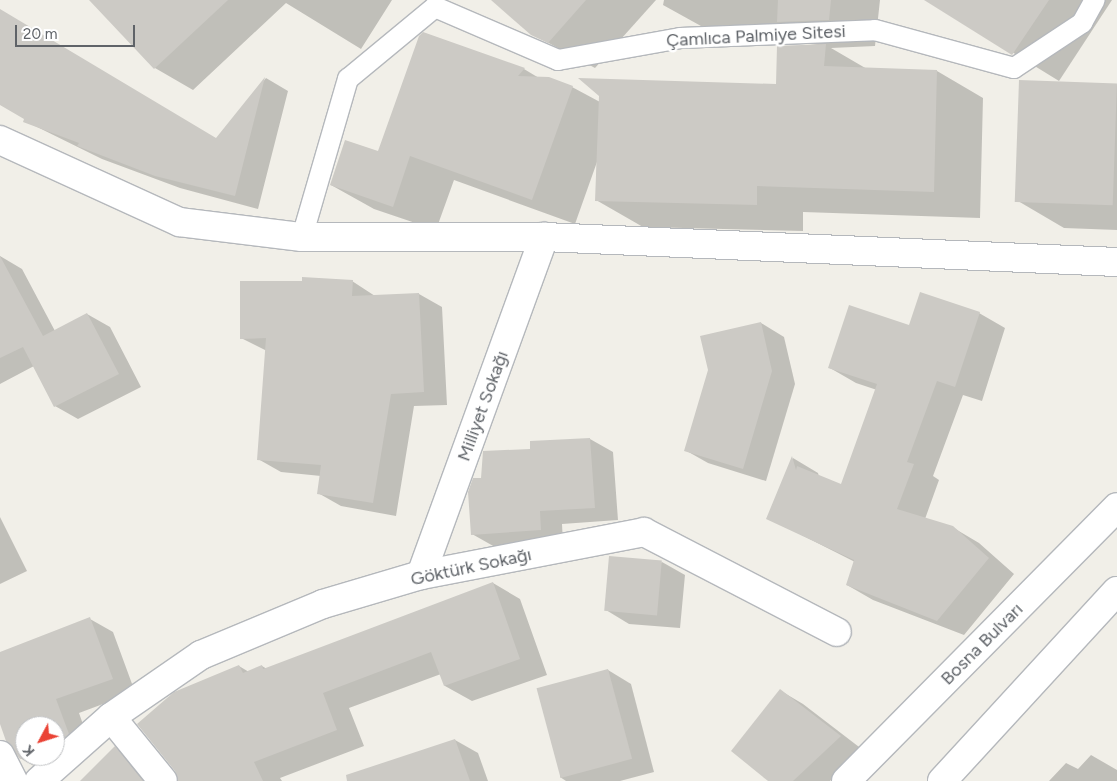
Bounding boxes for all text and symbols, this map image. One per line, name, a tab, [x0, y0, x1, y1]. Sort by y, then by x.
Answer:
scale bar	[18, 15, 138, 47]
street label: Çamlıca Palmiye Sitesi	[666, 21, 846, 51]
text: 20 m	[23, 25, 57, 43]
street label: Milliyet Sokağı	[453, 348, 513, 464]
street label: Göktürk Sokağı	[409, 544, 533, 590]
street label: Bosna Bulvarı	[937, 599, 1027, 689]
north arrow	[15, 716, 65, 766]
text: K	[19, 741, 38, 759]

